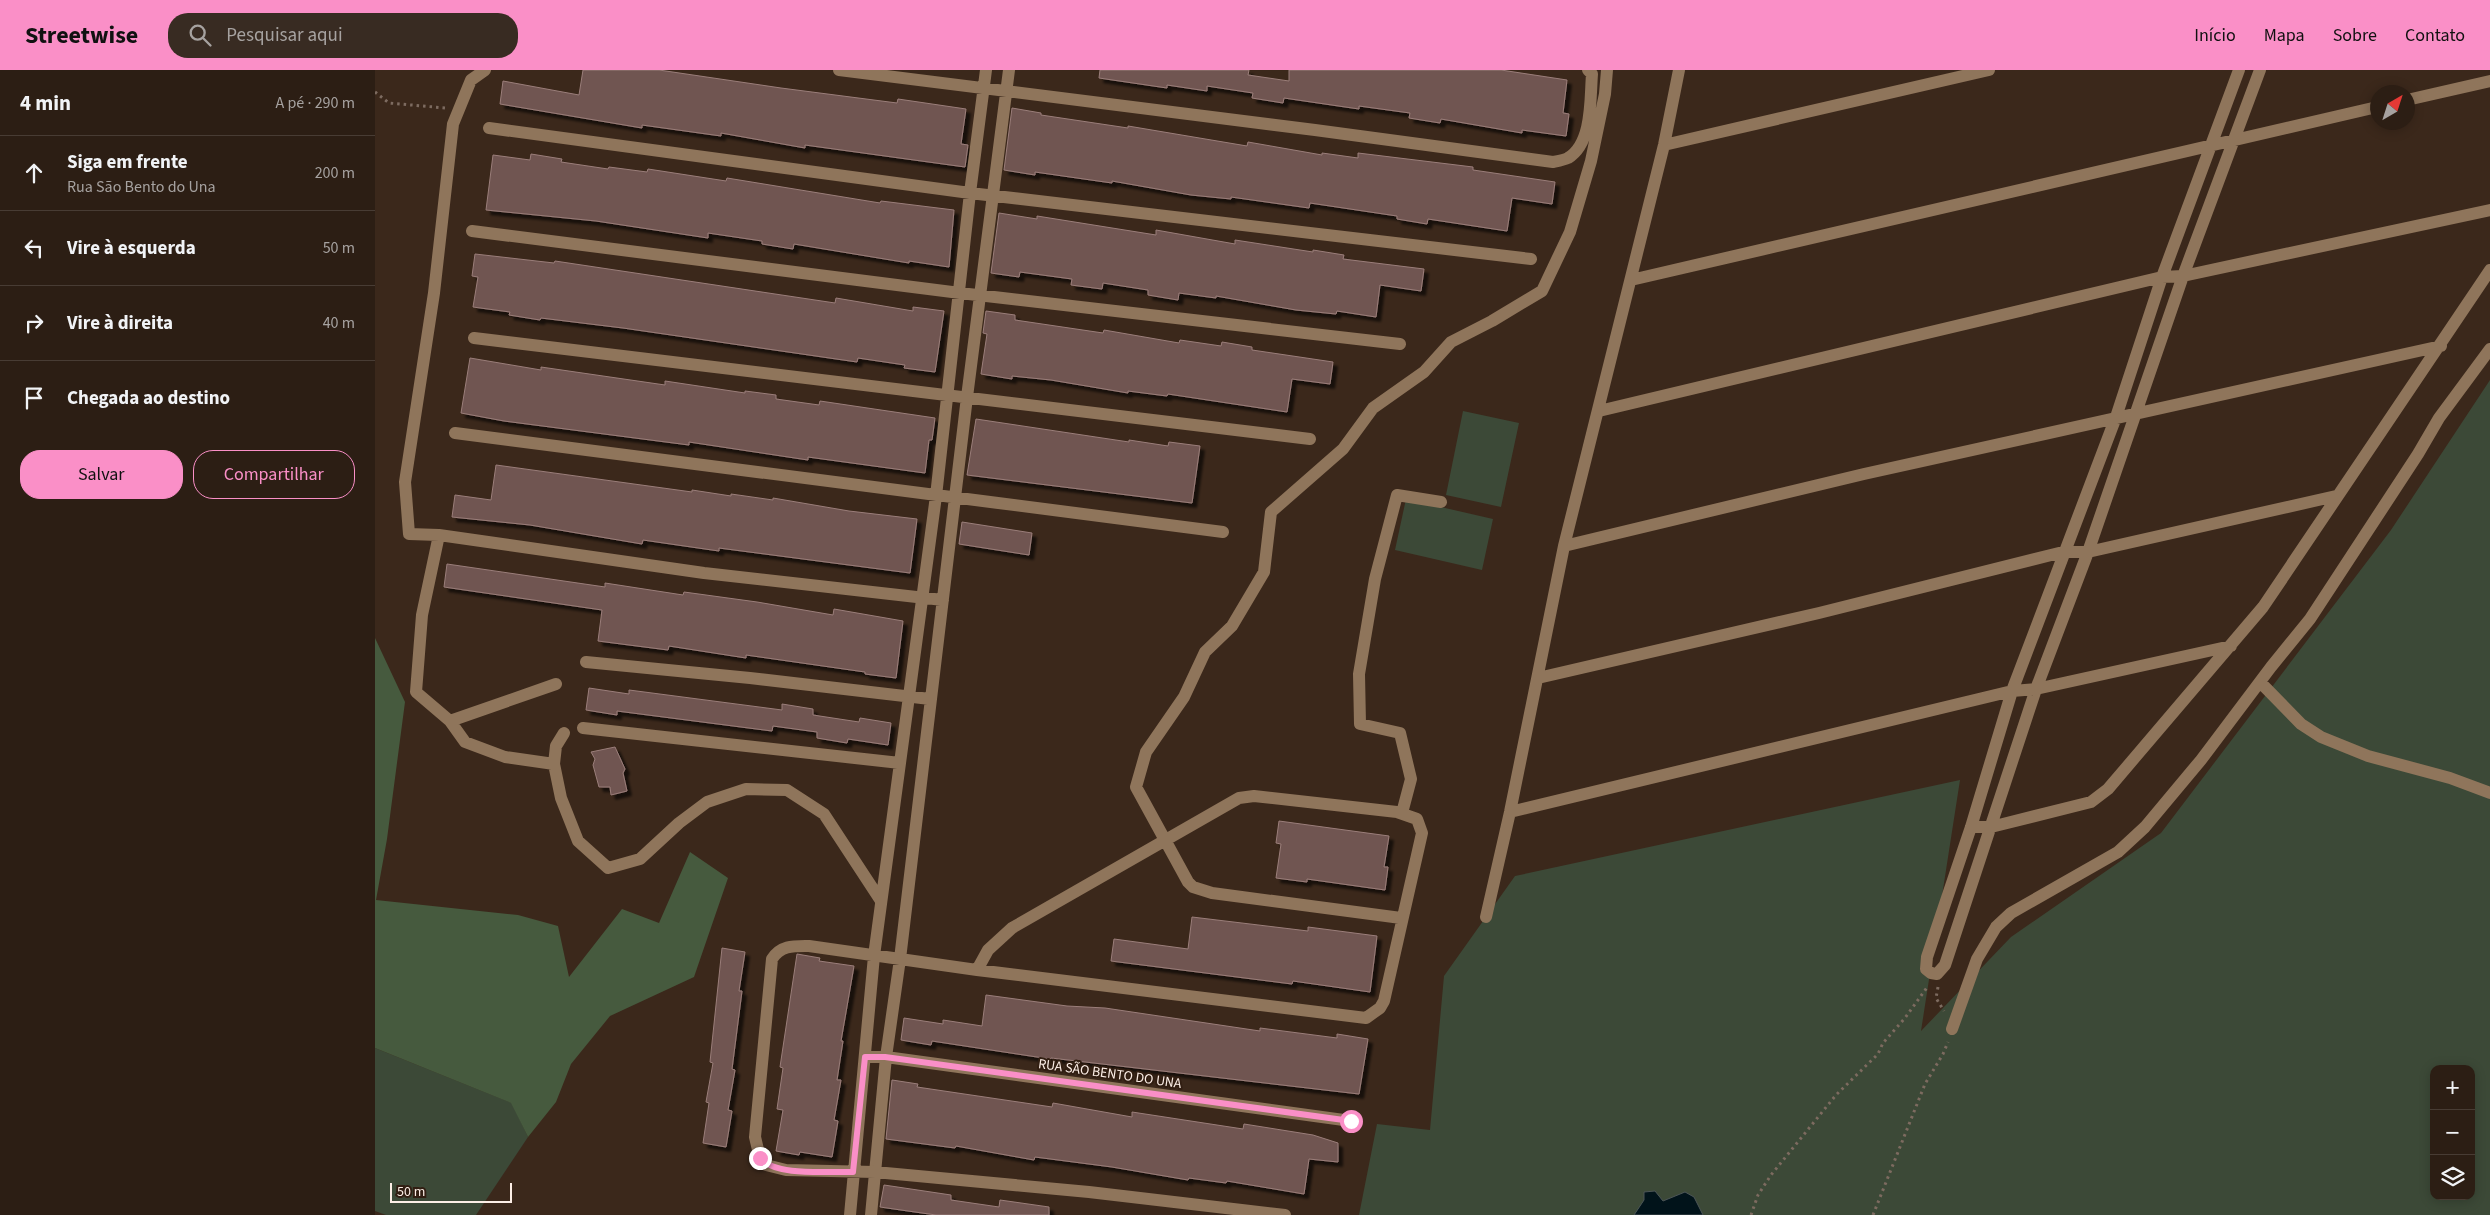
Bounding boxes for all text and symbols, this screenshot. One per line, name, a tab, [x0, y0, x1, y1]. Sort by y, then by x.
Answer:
search box	[168, 13, 518, 58]
text: Streetwise	[25, 18, 138, 53]
icon: search	[186, 21, 214, 49]
text: Pesquisar aqui	[226, 22, 343, 49]
text: Início	[2194, 23, 2236, 48]
text: Mapa	[2264, 23, 2305, 48]
text: Sobre	[2333, 23, 2377, 48]
text: Contato	[2405, 23, 2465, 48]
north arrow	[2370, 85, 2415, 130]
text: 4 min	[20, 88, 71, 118]
text: A pé · 290 m	[276, 92, 355, 114]
text: Siga em frente	[67, 149, 188, 176]
icon: ahead	[20, 159, 48, 187]
text: 200 m	[315, 162, 355, 184]
text: Rua São Bento do Una	[67, 176, 216, 198]
icon: left	[20, 234, 48, 262]
text: Vire à esquerda	[67, 235, 196, 262]
text: 50 m	[323, 237, 355, 259]
icon: right	[20, 309, 48, 337]
text: Vire à direita	[67, 310, 173, 337]
text: 40 m	[323, 312, 355, 334]
icon: arrive	[20, 384, 48, 412]
text: Chegada ao destino	[67, 385, 230, 412]
button: Salvar	[20, 450, 183, 499]
button: Compartilhar	[193, 450, 355, 499]
street label: RUA SÃO BENTO DO UNA	[1037, 1054, 1183, 1094]
map controls	[2430, 1065, 2475, 1200]
button: +	[2430, 1065, 2475, 1110]
route start	[1340, 1110, 1363, 1133]
button: −	[2430, 1110, 2475, 1155]
route end	[749, 1147, 772, 1170]
button: layers	[2430, 1155, 2475, 1200]
scale bar	[390, 1180, 513, 1203]
text: 50 m	[397, 1182, 425, 1202]

